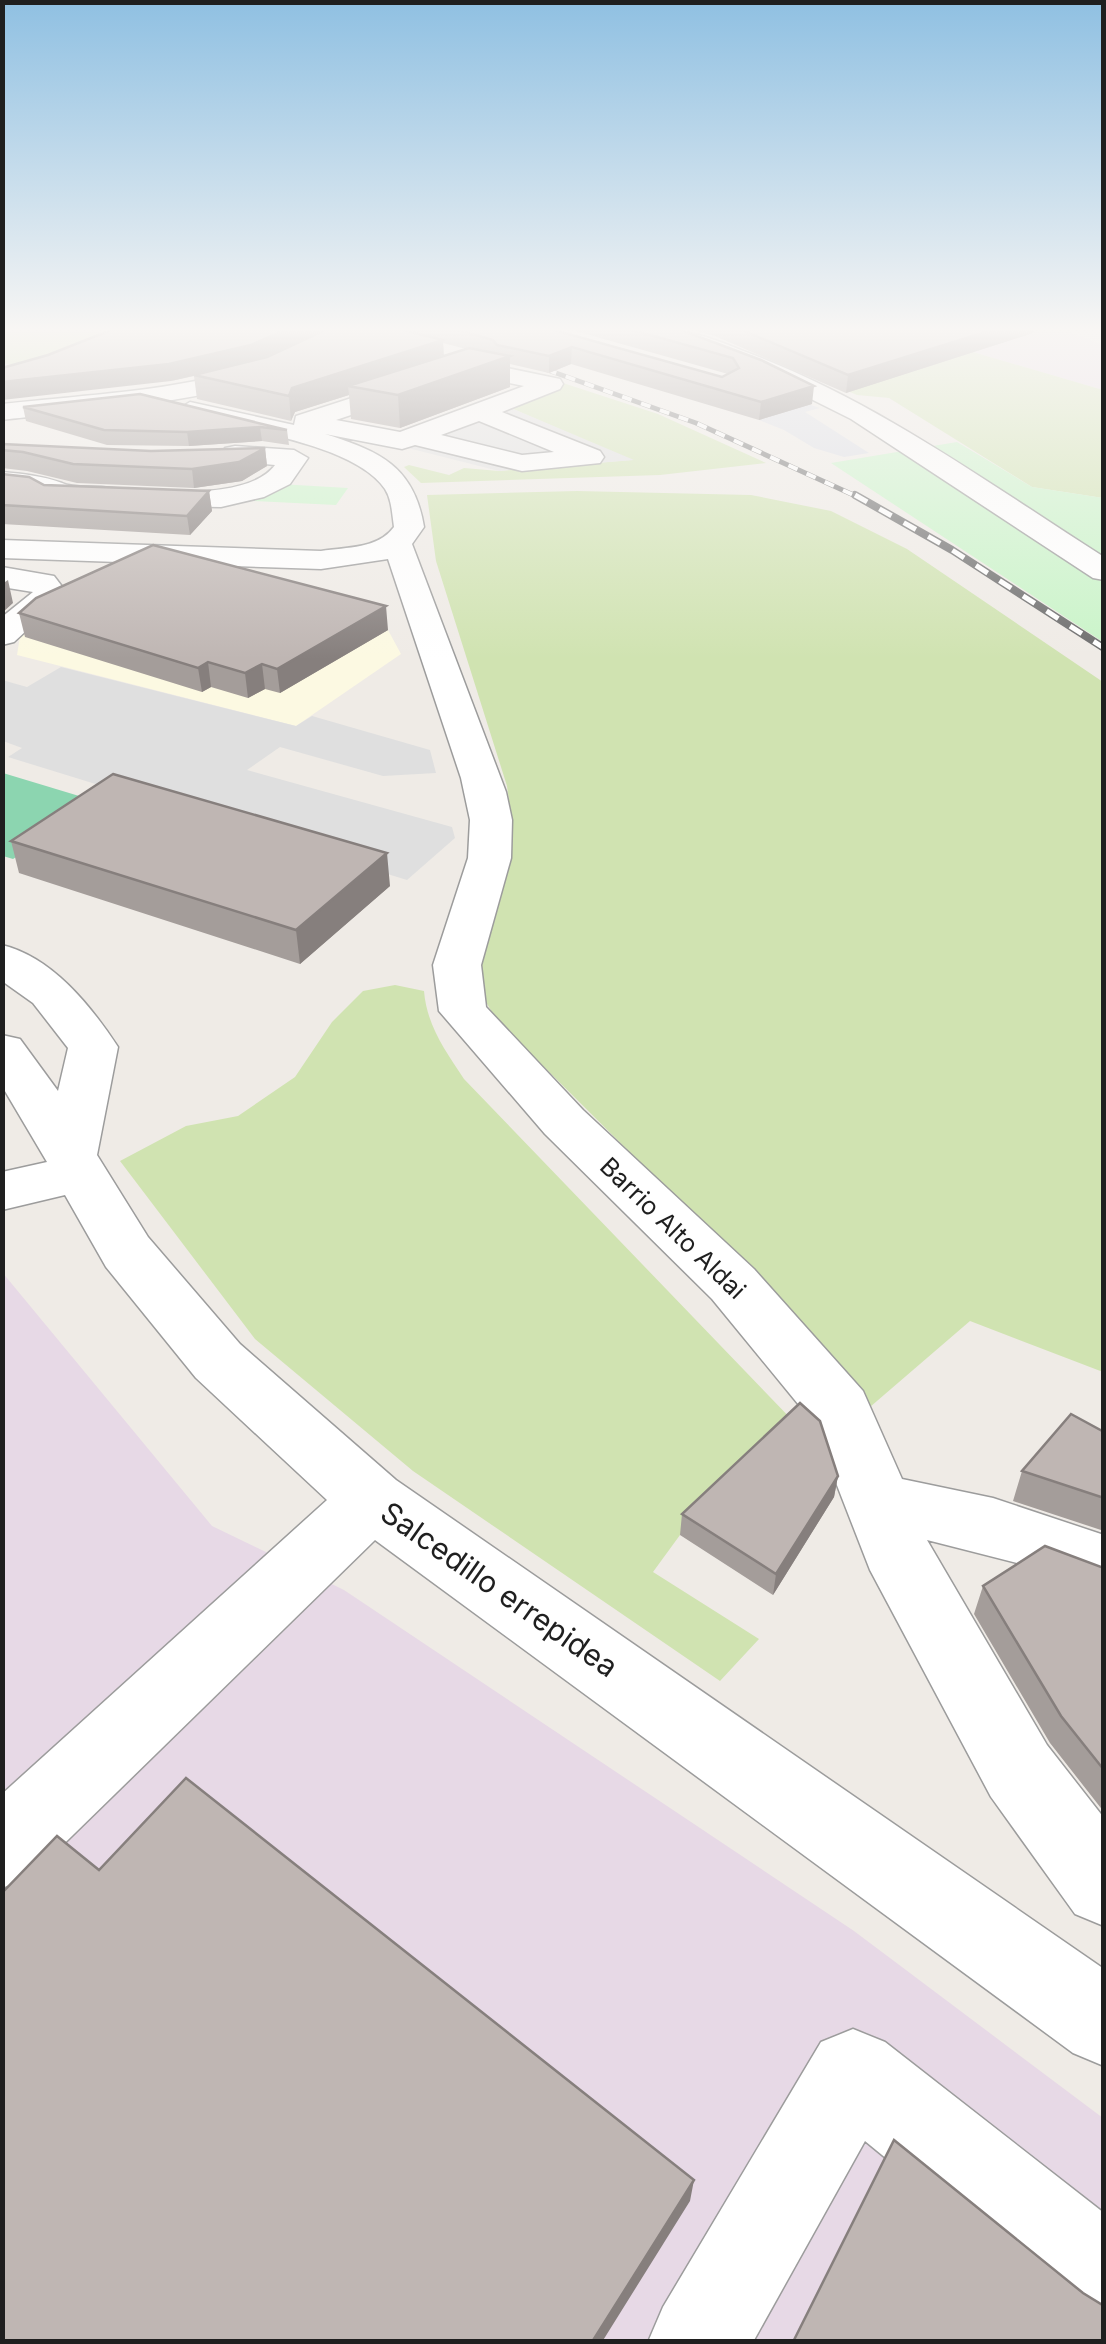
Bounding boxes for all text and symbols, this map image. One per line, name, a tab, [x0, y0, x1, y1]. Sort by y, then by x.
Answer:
street label: Barrio Alto Aldai	[594, 1151, 752, 1305]
street label: Salcedillo errepidea	[374, 1494, 625, 1684]

